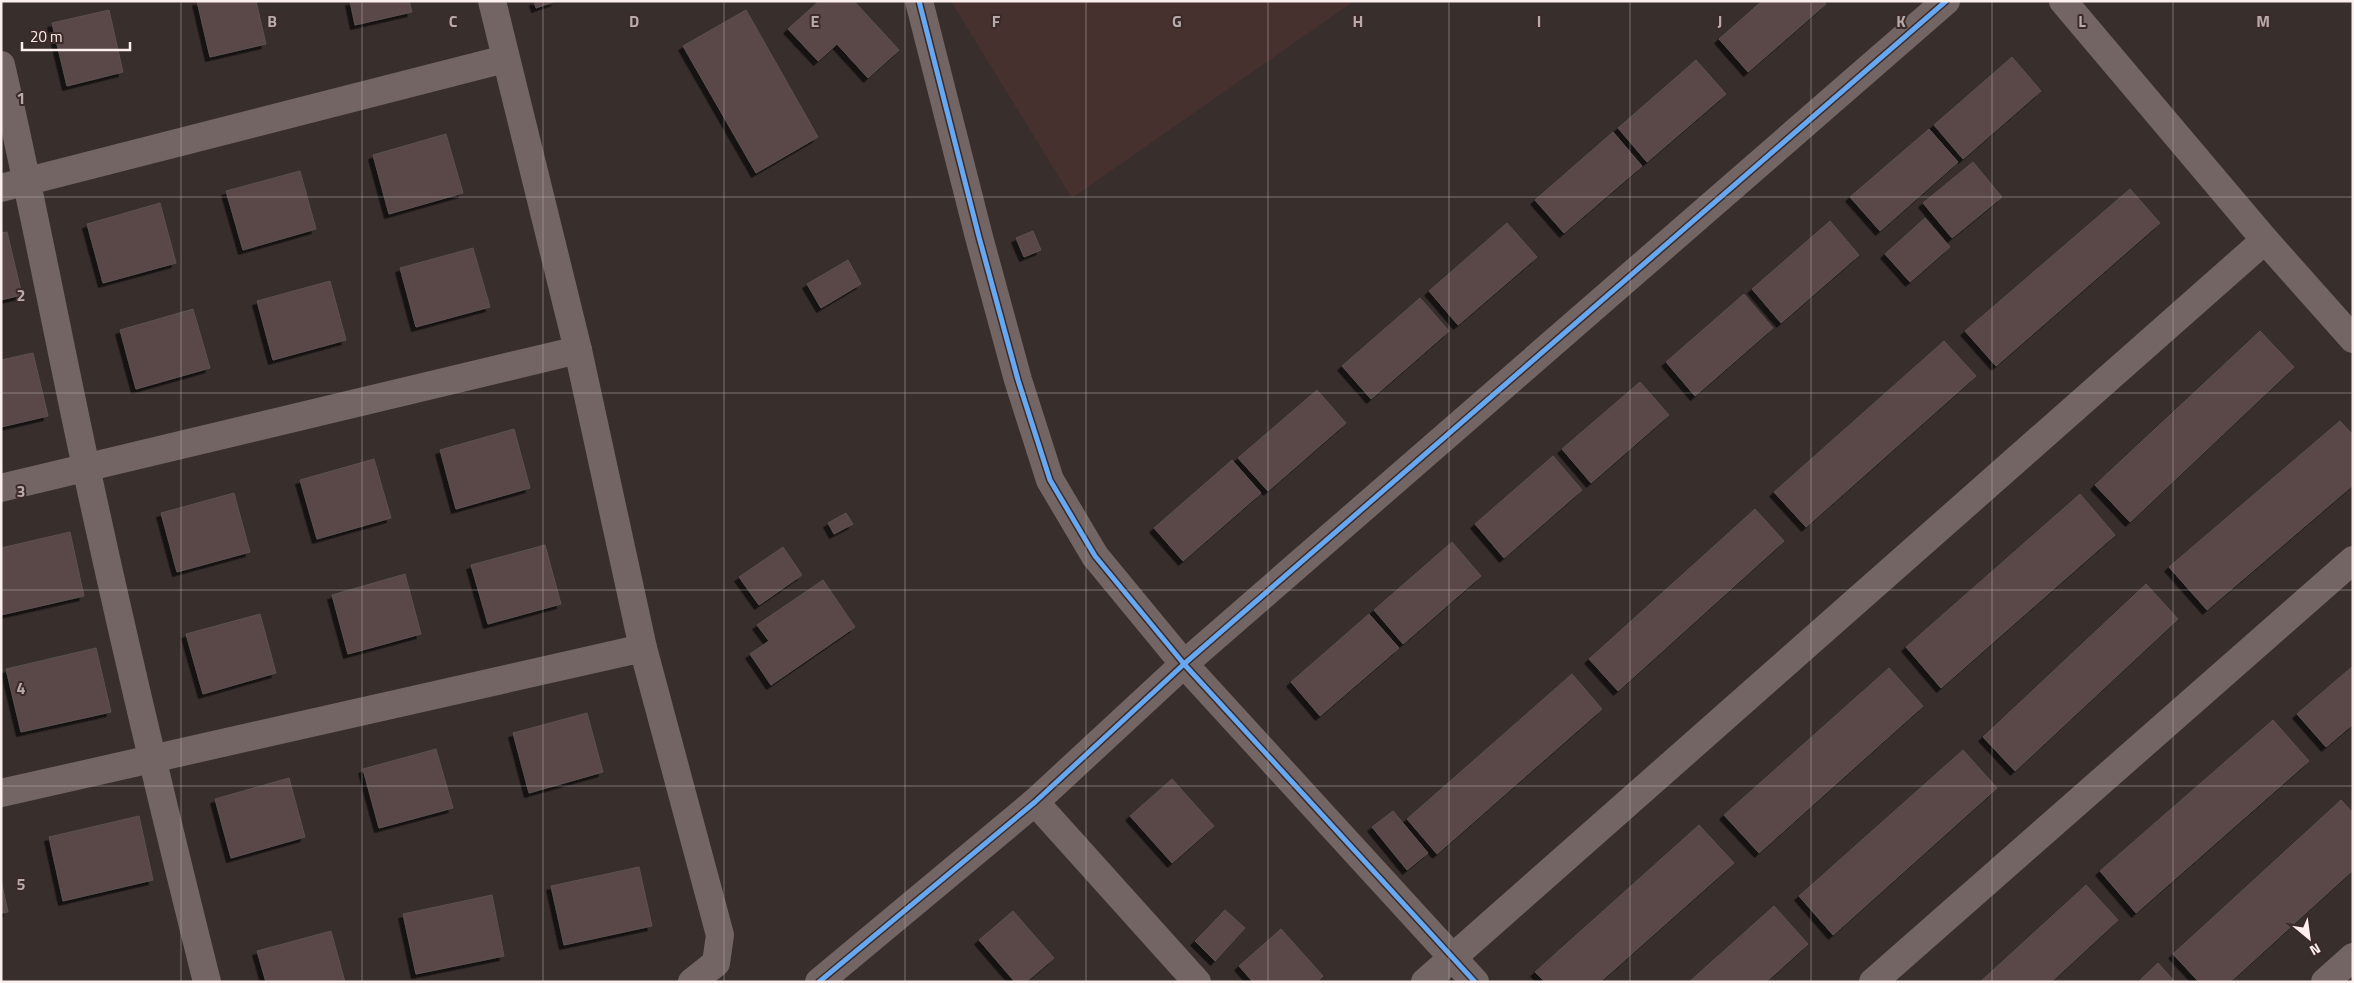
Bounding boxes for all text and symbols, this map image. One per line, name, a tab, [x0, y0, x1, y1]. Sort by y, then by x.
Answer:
text: B	[267, 9, 277, 33]
text: C	[449, 9, 458, 33]
text: D	[629, 9, 639, 33]
text: E	[811, 9, 820, 33]
text: F	[992, 9, 1001, 33]
text: G	[1172, 9, 1182, 33]
text: H	[1353, 9, 1363, 33]
text: I	[1537, 9, 1541, 33]
text: J	[1718, 9, 1722, 33]
text: K	[1896, 9, 1906, 33]
text: L	[2078, 9, 2086, 33]
text: M	[2256, 9, 2270, 33]
scale bar	[22, 20, 130, 52]
text: 20 m	[30, 25, 63, 48]
text: 1	[17, 86, 25, 110]
text: 2	[17, 283, 25, 307]
text: 3	[17, 479, 25, 503]
text: 4	[17, 676, 26, 700]
text: 5	[17, 872, 26, 896]
north arrow	[2284, 913, 2334, 963]
text: N	[2306, 938, 2325, 961]

